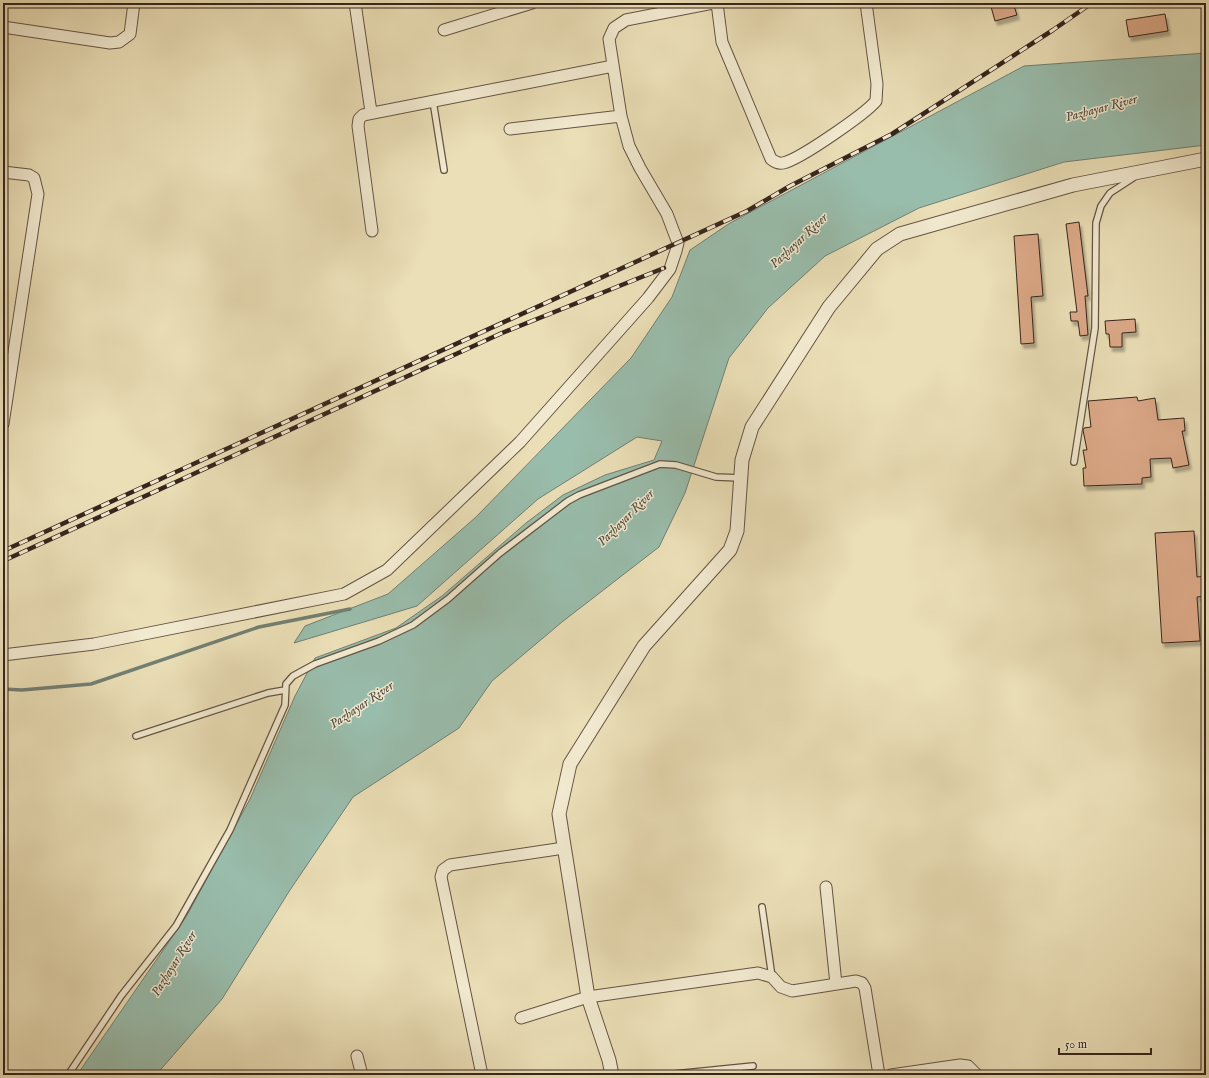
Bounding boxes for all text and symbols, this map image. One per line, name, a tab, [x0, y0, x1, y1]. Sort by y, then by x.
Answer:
water label: Pazhayar River	[1064, 91, 1140, 126]
water label: Pazhayar River	[766, 209, 832, 272]
water label: Pazhayar River	[594, 486, 659, 550]
water label: Pazhayar River	[327, 677, 398, 733]
water label: Pazhayar River	[148, 928, 201, 1000]
scale bar	[1059, 1030, 1151, 1056]
text: 50 m	[1065, 1037, 1087, 1052]

